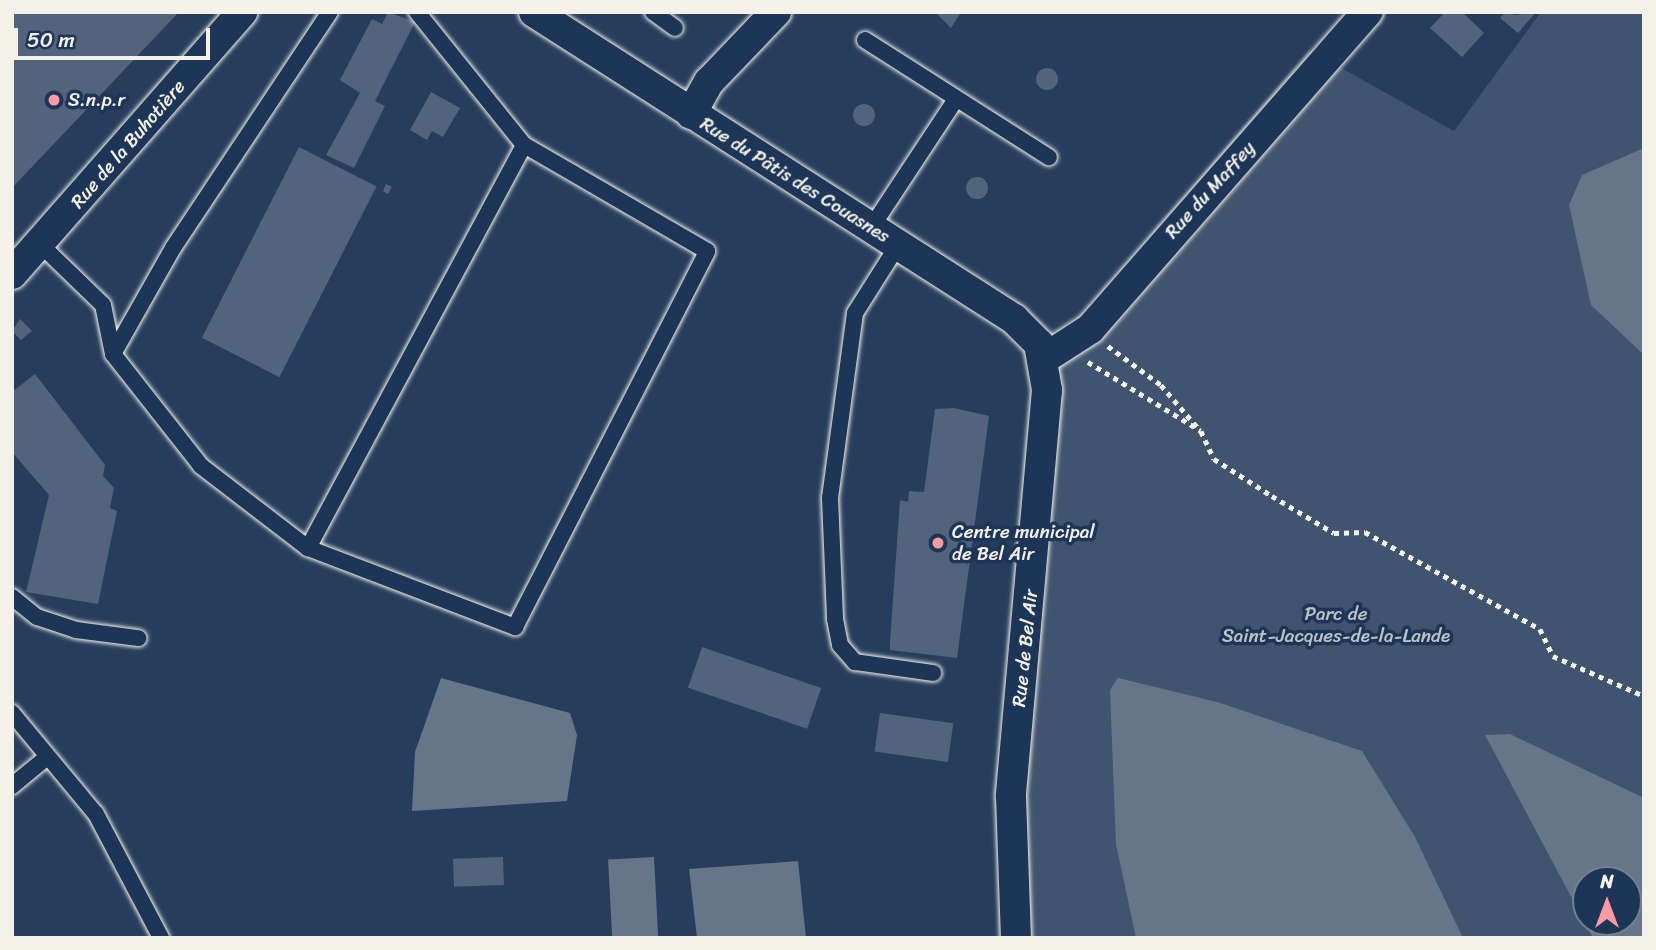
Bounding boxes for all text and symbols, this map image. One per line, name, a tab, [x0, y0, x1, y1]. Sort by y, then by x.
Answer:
scale bar	[18, 14, 214, 58]
text: 50 m	[27, 21, 75, 59]
street label: Rue de la Buhotière	[66, 75, 190, 213]
place label: S.n.p.r	[68, 89, 125, 111]
marker: S.n.p.r	[46, 92, 62, 108]
street label: Rue du Pâtis des Couasnes	[695, 112, 895, 248]
street label: Rue du Maffey	[1160, 137, 1260, 243]
place label: Centre municipal de Bel Air	[952, 521, 1095, 565]
marker: Centre municipal de Bel Air	[930, 535, 946, 551]
street label: Rue de Bel Air	[1007, 588, 1043, 708]
park label: Parc de Saint-Jacques-de-la-Lande	[1222, 603, 1450, 647]
text: N	[1600, 865, 1614, 898]
north arrow	[1572, 866, 1642, 936]

